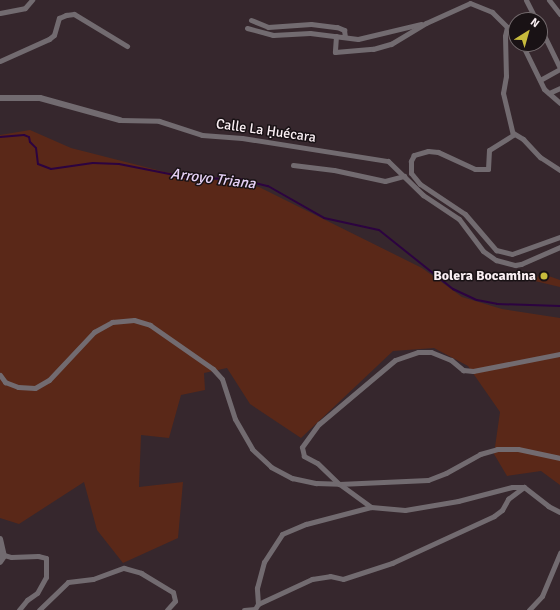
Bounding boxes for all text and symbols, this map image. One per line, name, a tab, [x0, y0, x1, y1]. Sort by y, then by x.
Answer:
north arrow	[508, 12, 548, 52]
text: N	[528, 15, 542, 30]
street label: Calle La Ḥuécara	[215, 116, 317, 146]
water label: Arroyo Triana	[170, 165, 256, 193]
place label: Bolera Bocamina	[433, 268, 536, 284]
marker: Bolera Bocamina	[539, 271, 549, 281]

